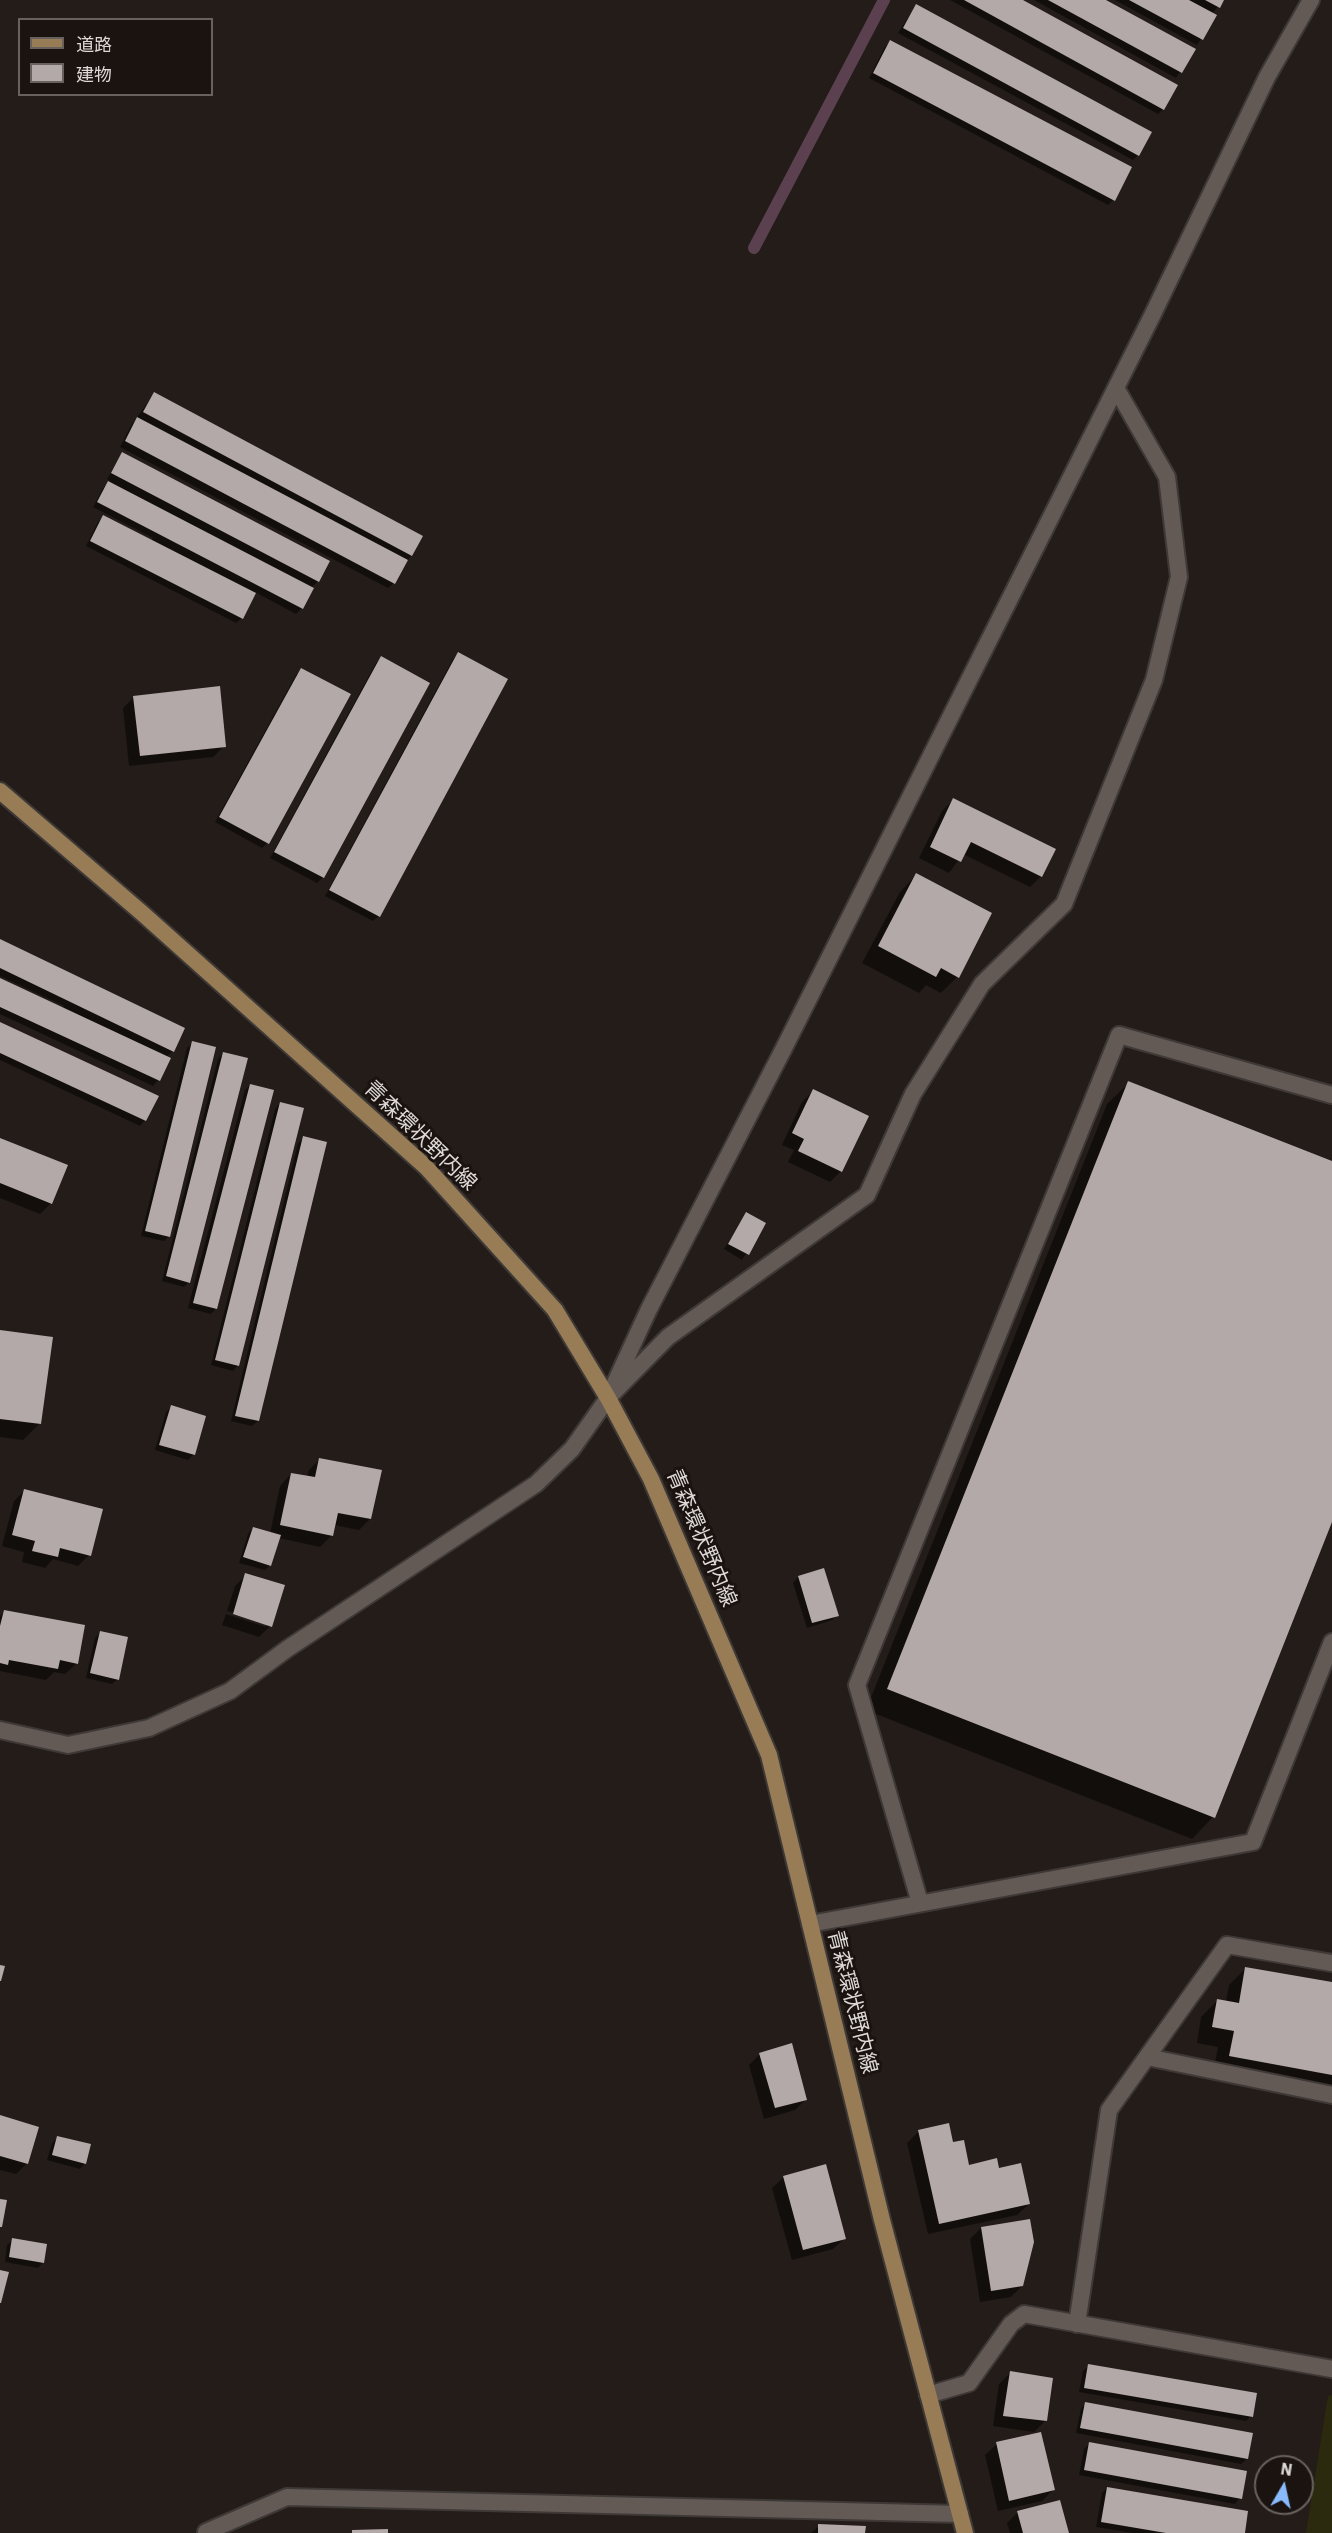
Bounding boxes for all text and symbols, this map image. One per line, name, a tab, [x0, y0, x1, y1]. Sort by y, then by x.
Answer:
legend	[18, 18, 213, 96]
text: 道路	[76, 33, 112, 56]
text: 建物	[76, 63, 112, 86]
street label: 青森環状野内線	[358, 1076, 482, 1196]
street label: 青森環状野内線	[661, 1465, 741, 1611]
street label: 青森環状野内線	[822, 1928, 882, 2076]
north arrow	[1254, 2455, 1314, 2515]
text: N	[1279, 2458, 1294, 2480]

